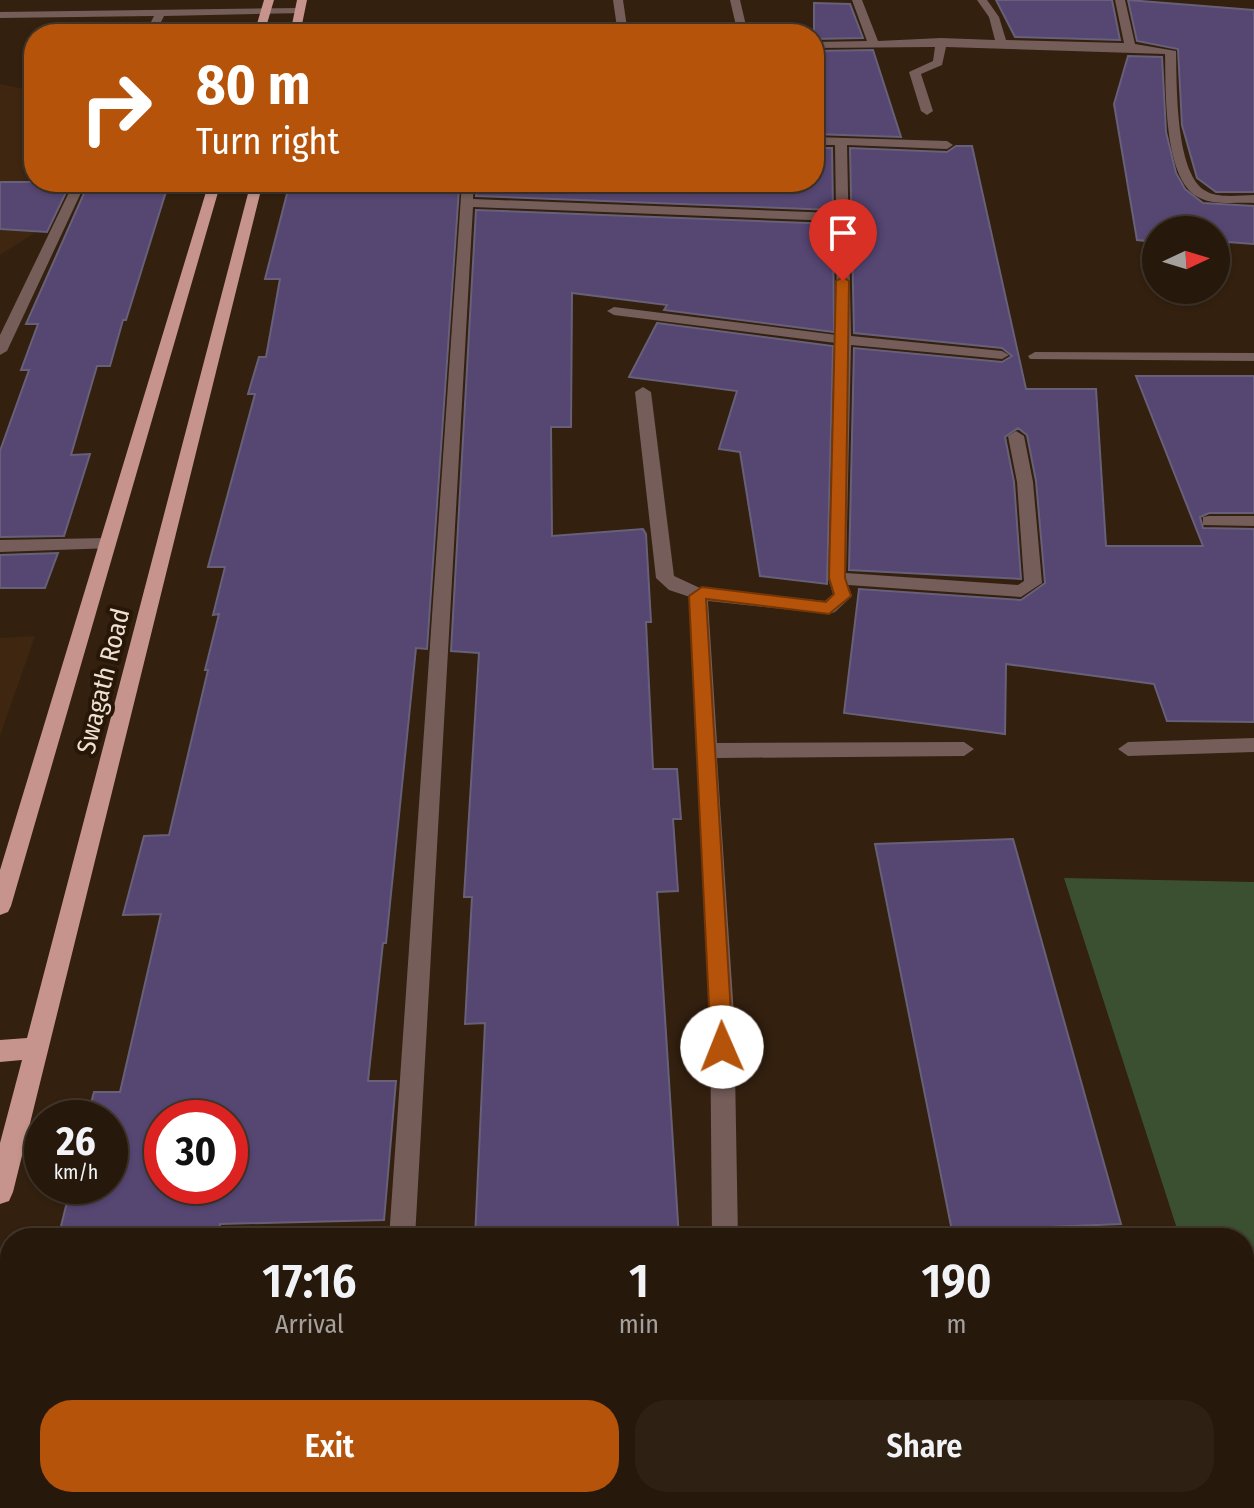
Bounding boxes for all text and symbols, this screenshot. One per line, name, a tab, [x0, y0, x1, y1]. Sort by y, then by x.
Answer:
text: 80 m	[196, 52, 311, 119]
icon: right	[64, 56, 168, 160]
text: Turn right	[196, 120, 339, 164]
pin	[809, 199, 877, 281]
icon: arrive	[821, 211, 865, 255]
north arrow	[1142, 216, 1230, 304]
map controls	[1142, 216, 1230, 304]
street label: Swagath Road	[70, 605, 137, 757]
position arrow	[680, 1005, 764, 1089]
speed limit sign: 30	[144, 1100, 248, 1204]
text: 26	[56, 1118, 96, 1166]
text: km/h	[54, 1160, 98, 1184]
text: 17:16	[262, 1252, 356, 1310]
text: 1	[629, 1252, 649, 1310]
text: 190	[921, 1252, 992, 1310]
text: Arrival	[275, 1309, 344, 1340]
text: min	[619, 1309, 659, 1340]
text: m	[946, 1309, 966, 1340]
button: Exit	[40, 1400, 619, 1492]
button: Share	[635, 1400, 1214, 1492]

